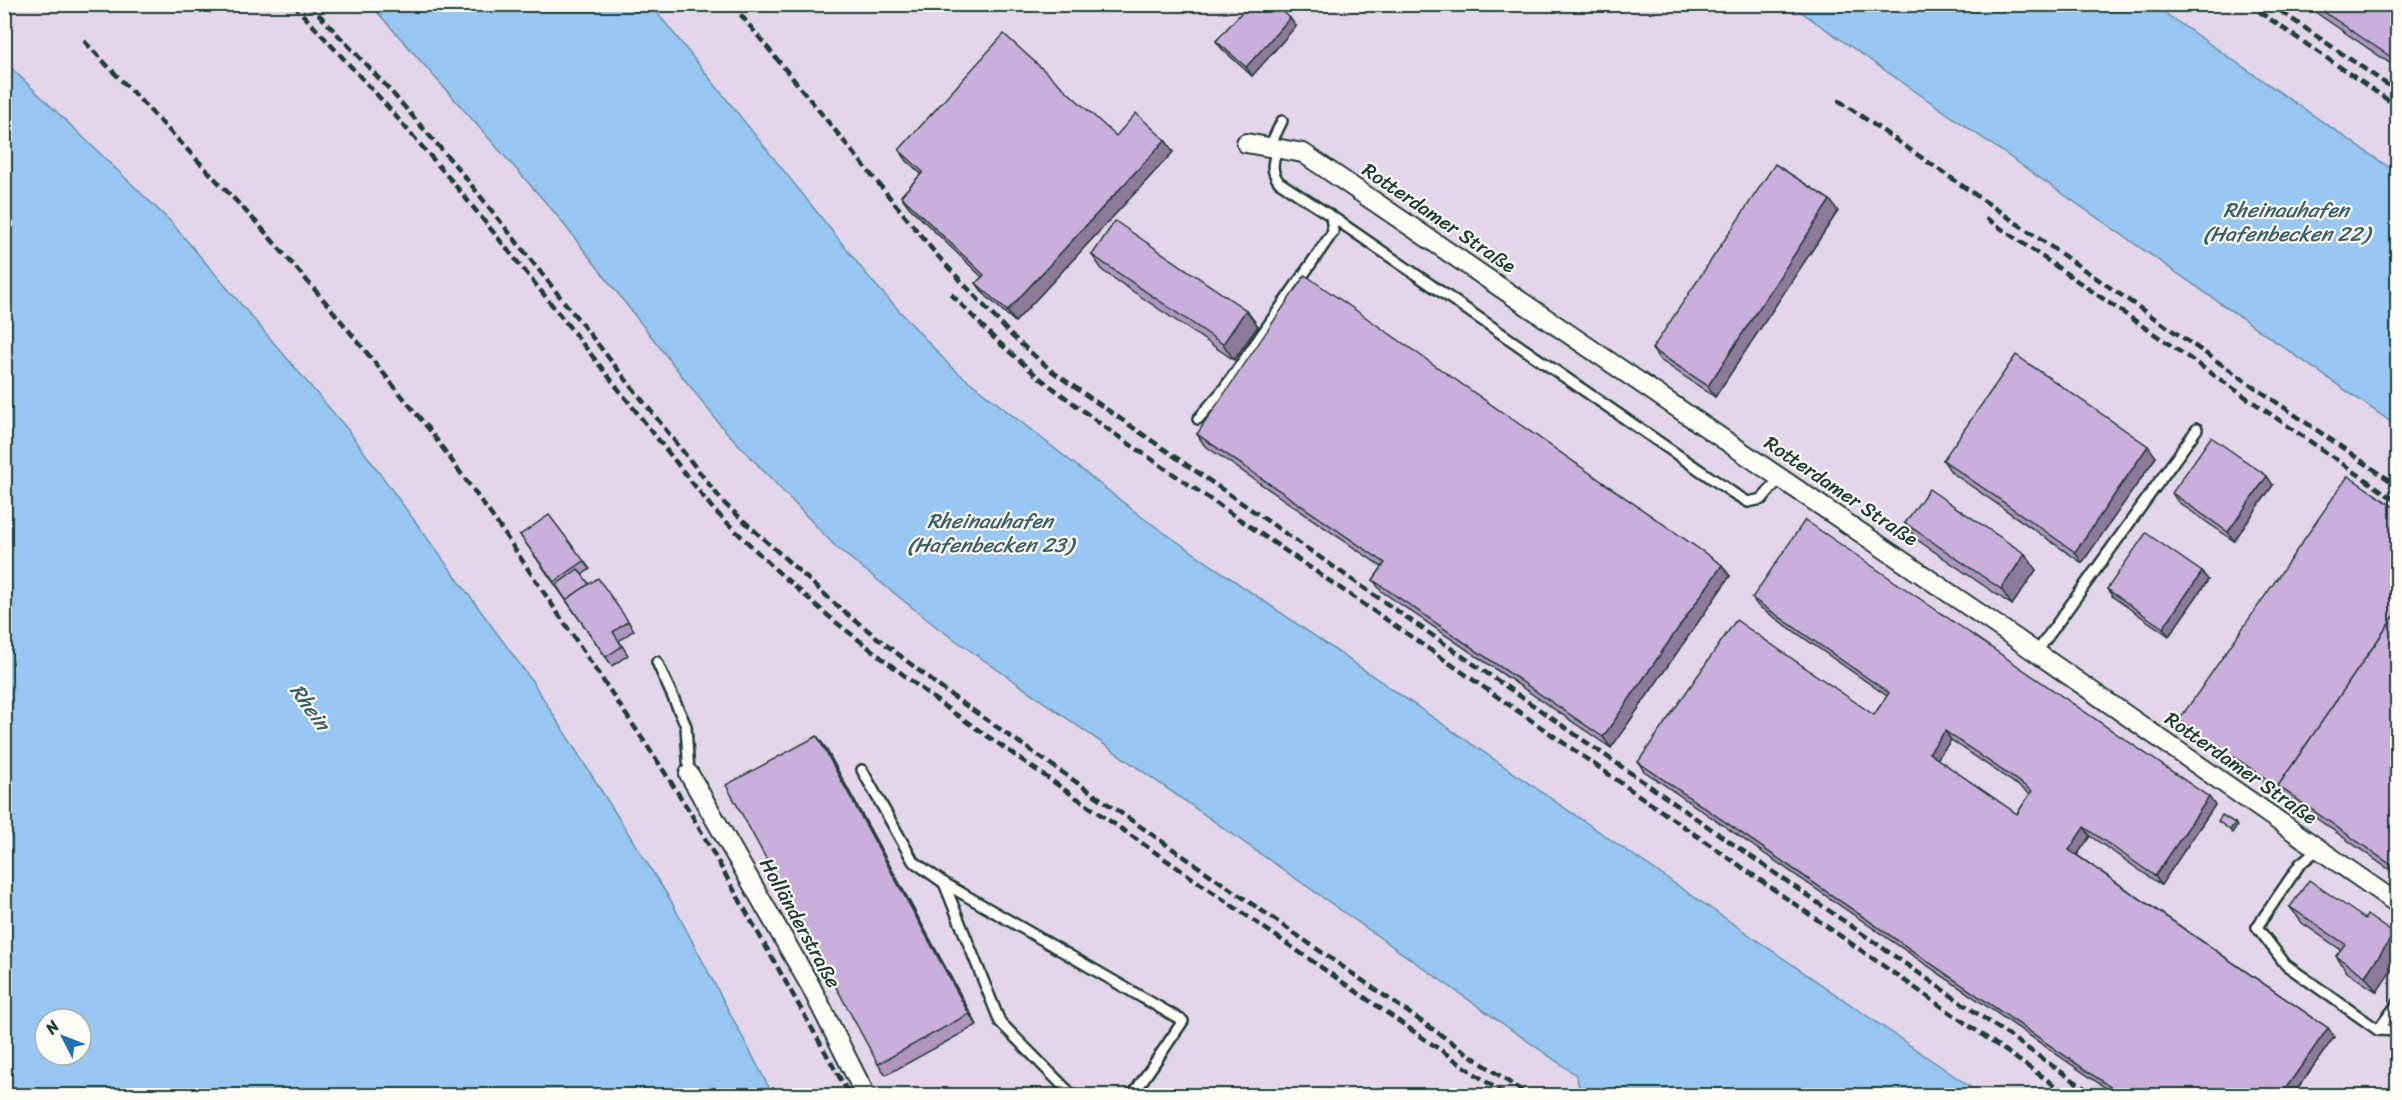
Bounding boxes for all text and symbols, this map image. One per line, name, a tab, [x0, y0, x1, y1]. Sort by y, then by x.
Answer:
street label: Rotterdamer Straße	[1355, 153, 1524, 283]
water label: Rheinauhafen (Hafenbecken 22)	[2203, 191, 2373, 253]
street label: Rotterdamer Straße	[1757, 426, 1926, 556]
water label: Rheinauhafen (Hafenbecken 23)	[907, 502, 1077, 564]
water label: Rhein	[279, 675, 342, 741]
street label: Rotterdamer Straße	[2157, 702, 2325, 834]
street label: Holländerstraße	[750, 851, 850, 995]
north arrow	[33, 1007, 93, 1067]
text: N	[37, 1013, 67, 1042]

